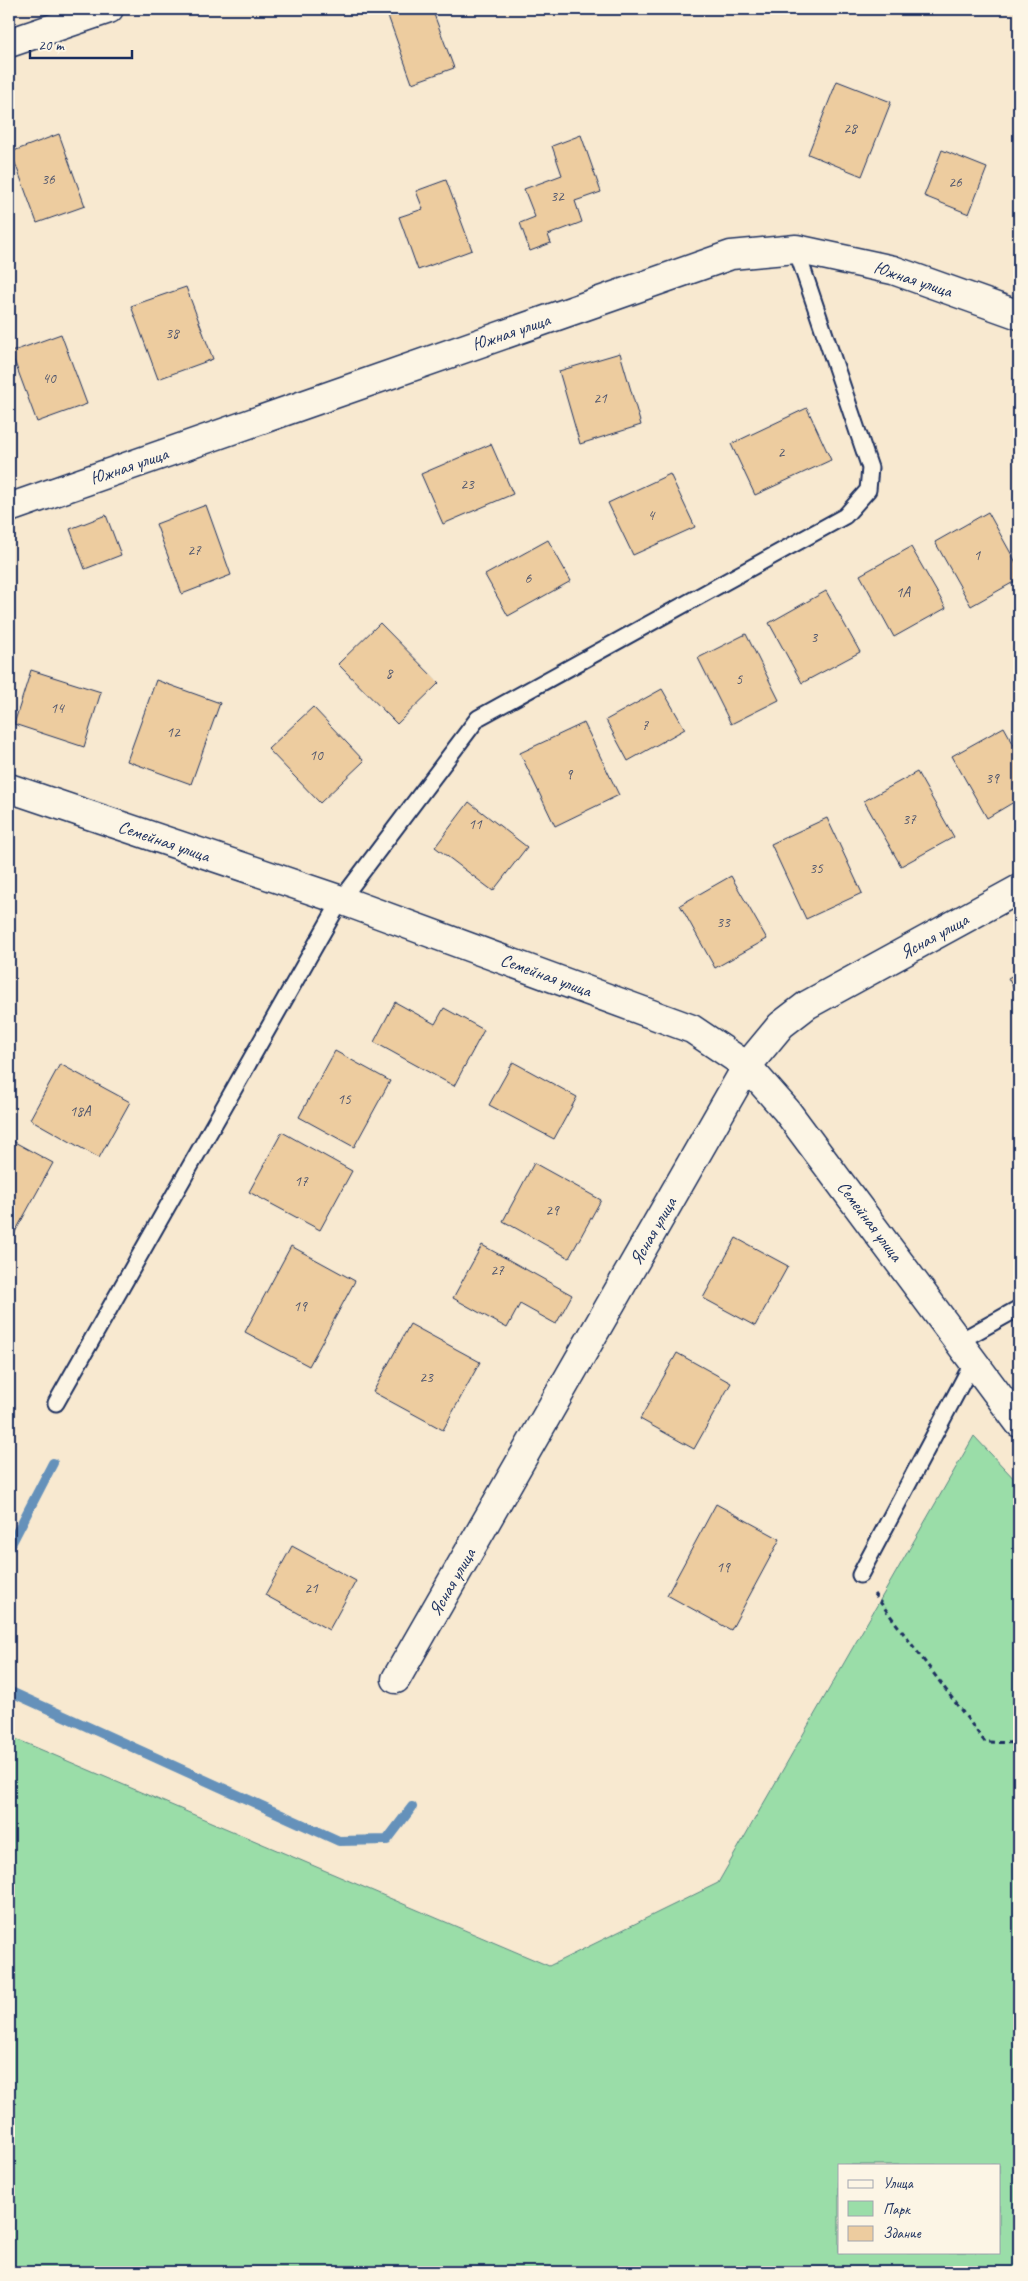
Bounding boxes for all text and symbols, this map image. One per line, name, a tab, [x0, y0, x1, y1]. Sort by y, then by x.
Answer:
scale bar	[30, 28, 132, 60]
text: 20 m	[38, 36, 65, 55]
house number: 28	[843, 119, 858, 138]
house number: 36	[41, 170, 56, 189]
house number: 26	[948, 173, 963, 192]
house number: 32	[550, 187, 565, 206]
street label: Южная улица	[871, 256, 957, 303]
street label: Южная улица	[469, 308, 555, 356]
house number: 38	[165, 324, 180, 343]
house number: 40	[42, 369, 57, 388]
house number: 21	[593, 389, 608, 408]
street label: Южная улица	[87, 442, 173, 490]
house number: 2	[778, 443, 786, 462]
house number: 23	[460, 475, 475, 494]
house number: 4	[648, 506, 656, 525]
house number: 27	[187, 541, 202, 560]
house number: 1	[974, 546, 982, 565]
house number: 6	[525, 569, 533, 588]
house number: 1А	[896, 583, 912, 602]
house number: 3	[811, 628, 819, 647]
house number: 8	[386, 664, 394, 683]
house number: 5	[736, 670, 744, 689]
house number: 14	[50, 699, 65, 718]
house number: 7	[642, 716, 650, 735]
house number: 12	[166, 723, 181, 742]
house number: 10	[309, 746, 324, 765]
house number: 9	[566, 765, 574, 784]
house number: 39	[985, 769, 1000, 788]
house number: 37	[902, 810, 917, 829]
street label: Семейная улица	[115, 815, 214, 867]
house number: 11	[468, 815, 483, 834]
house number: 35	[809, 859, 824, 878]
street label: Ясная улица	[896, 907, 974, 964]
house number: 33	[716, 913, 731, 932]
street label: Семейная улица	[498, 948, 596, 1002]
house number: 15	[337, 1090, 352, 1109]
house number: 18А	[69, 1102, 92, 1121]
house number: 17	[294, 1172, 309, 1191]
street label: Семейная улица	[833, 1176, 908, 1267]
street label: Ясная улица	[625, 1192, 682, 1269]
house number: 29	[545, 1201, 560, 1220]
house number: 27	[490, 1261, 505, 1280]
house number: 19	[293, 1297, 308, 1316]
house number: 23	[419, 1368, 434, 1387]
street label: Ясная улица	[424, 1543, 481, 1620]
house number: 19	[716, 1558, 731, 1577]
house number: 21	[304, 1579, 319, 1598]
legend	[838, 2164, 1000, 2254]
text: Улица	[883, 2174, 914, 2193]
text: Парк	[883, 2200, 911, 2219]
text: Здание	[883, 2224, 922, 2243]

